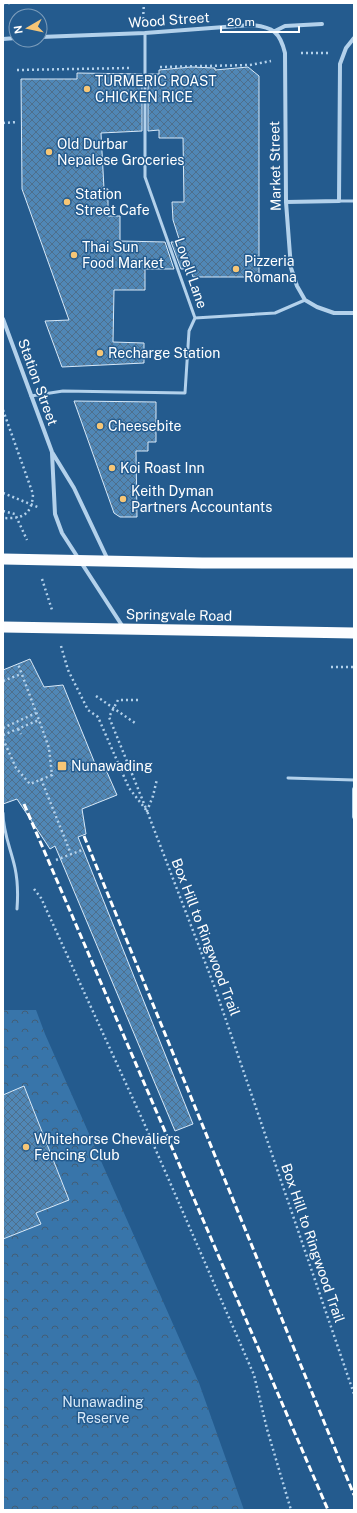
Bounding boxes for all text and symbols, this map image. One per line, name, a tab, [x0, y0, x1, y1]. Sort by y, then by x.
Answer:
north arrow	[8, 8, 48, 48]
scale bar	[221, 8, 299, 34]
street label: Wood Street	[128, 9, 210, 31]
text: 20 m	[227, 15, 255, 29]
text: N	[12, 24, 25, 35]
place label: TURMERIC ROAST CHICKEN RICE	[95, 73, 217, 105]
marker: TURMERIC ROAST CHICKEN RICE	[82, 84, 92, 94]
street label: Market Street	[266, 121, 284, 211]
place label: Old Durbar Nepalese Groceries	[57, 136, 184, 168]
marker: Old Durbar Nepalese Groceries	[44, 147, 54, 157]
place label: Station Street Cafe	[75, 186, 150, 218]
marker: Station Street Cafe	[62, 197, 72, 207]
street label: Lovell Lane	[171, 236, 211, 311]
place label: Thai Sun Food Market	[82, 239, 164, 271]
marker: Thai Sun Food Market	[69, 250, 79, 260]
place label: Pizzeria Romana	[244, 253, 297, 285]
marker: Pizzeria Romana	[231, 264, 241, 274]
street label: Station Street	[15, 336, 61, 428]
place label: Recharge Station	[108, 345, 220, 361]
marker: Recharge Station	[95, 348, 105, 358]
place label: Cheesebite	[108, 418, 182, 434]
marker: Cheesebite	[95, 421, 105, 431]
place label: Koi Roast Inn	[120, 460, 205, 476]
marker: Koi Roast Inn	[107, 463, 117, 473]
place label: Keith Dyman Partners Accountants	[131, 483, 272, 515]
marker: Keith Dyman Partners Accountants	[118, 494, 128, 504]
street label: Springvale Road	[126, 606, 232, 624]
place label: Nunawading	[71, 758, 153, 774]
marker: Nunawading	[56, 760, 68, 772]
street label: Box Hill to Ringwood Trail	[169, 856, 243, 1018]
place label: Whitehorse Chevaliers Fencing Club	[34, 1131, 180, 1163]
marker: Whitehorse Chevaliers Fencing Club	[21, 1142, 31, 1152]
street label: Box Hill to Ringwood Trail	[278, 1161, 348, 1325]
park label: Nunawading Reserve	[62, 1394, 144, 1426]

